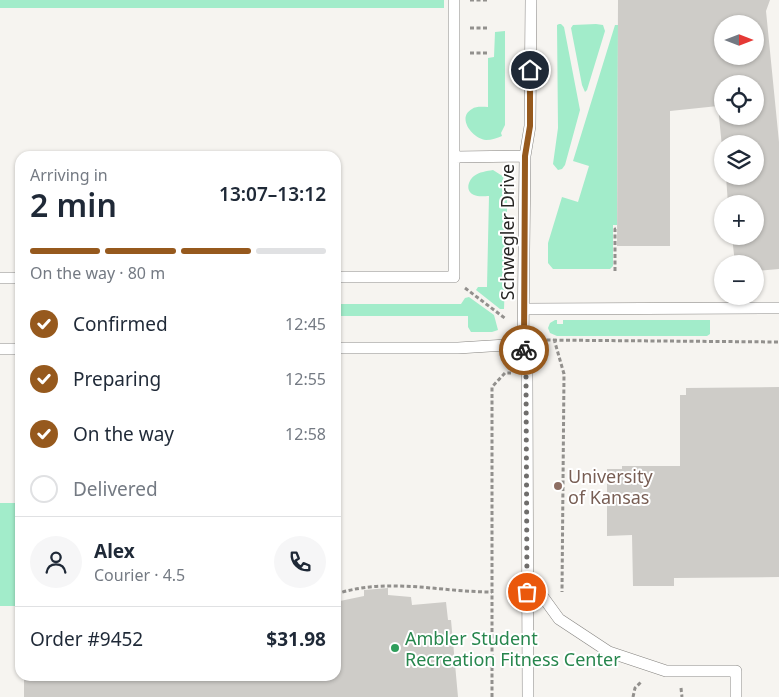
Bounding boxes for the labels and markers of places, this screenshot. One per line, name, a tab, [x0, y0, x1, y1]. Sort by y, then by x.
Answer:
pin	[509, 49, 551, 91]
place label: University of Kansas	[568, 464, 653, 509]
marker: University of Kansas	[552, 480, 564, 492]
pin	[506, 571, 548, 613]
place label: Ambler Student Recreation Fitness Center	[405, 626, 621, 671]
marker: Ambler Student Recreation Fitness Center	[389, 642, 401, 654]

